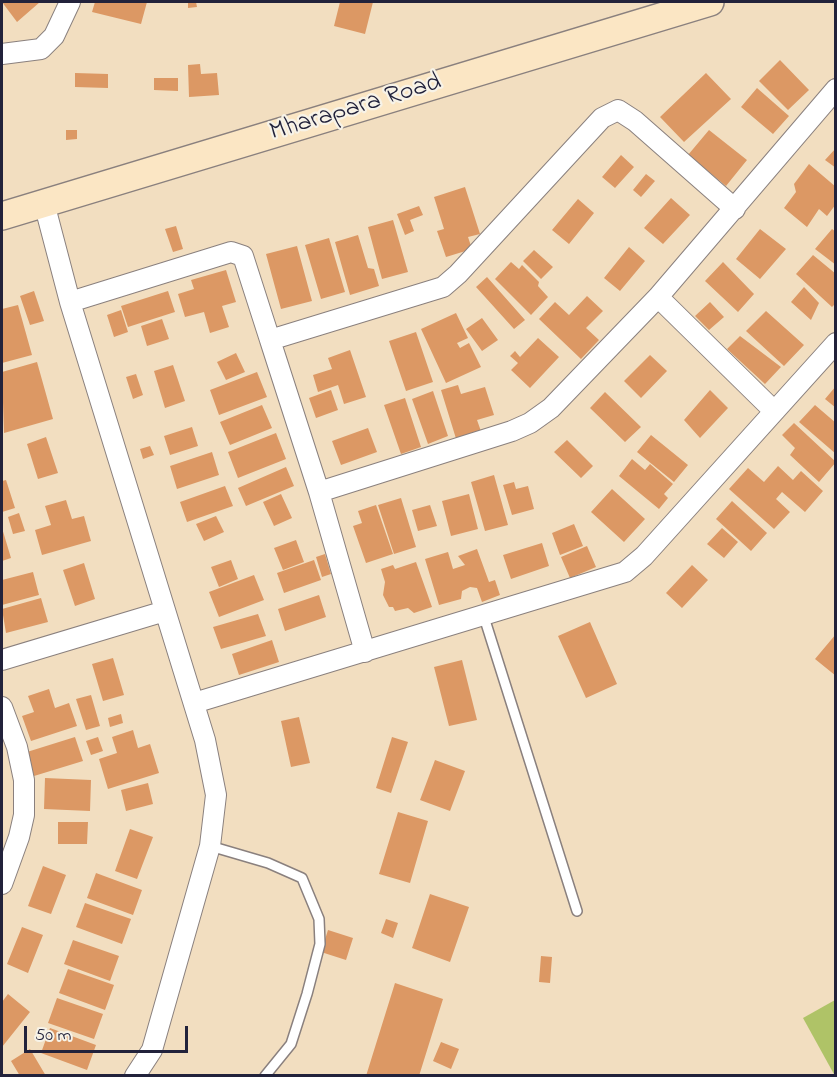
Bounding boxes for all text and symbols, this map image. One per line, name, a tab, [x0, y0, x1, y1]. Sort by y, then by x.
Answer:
street label: Mharapara Road	[267, 68, 445, 150]
scale bar	[27, 1014, 190, 1052]
text: 50 m	[35, 1023, 72, 1049]

